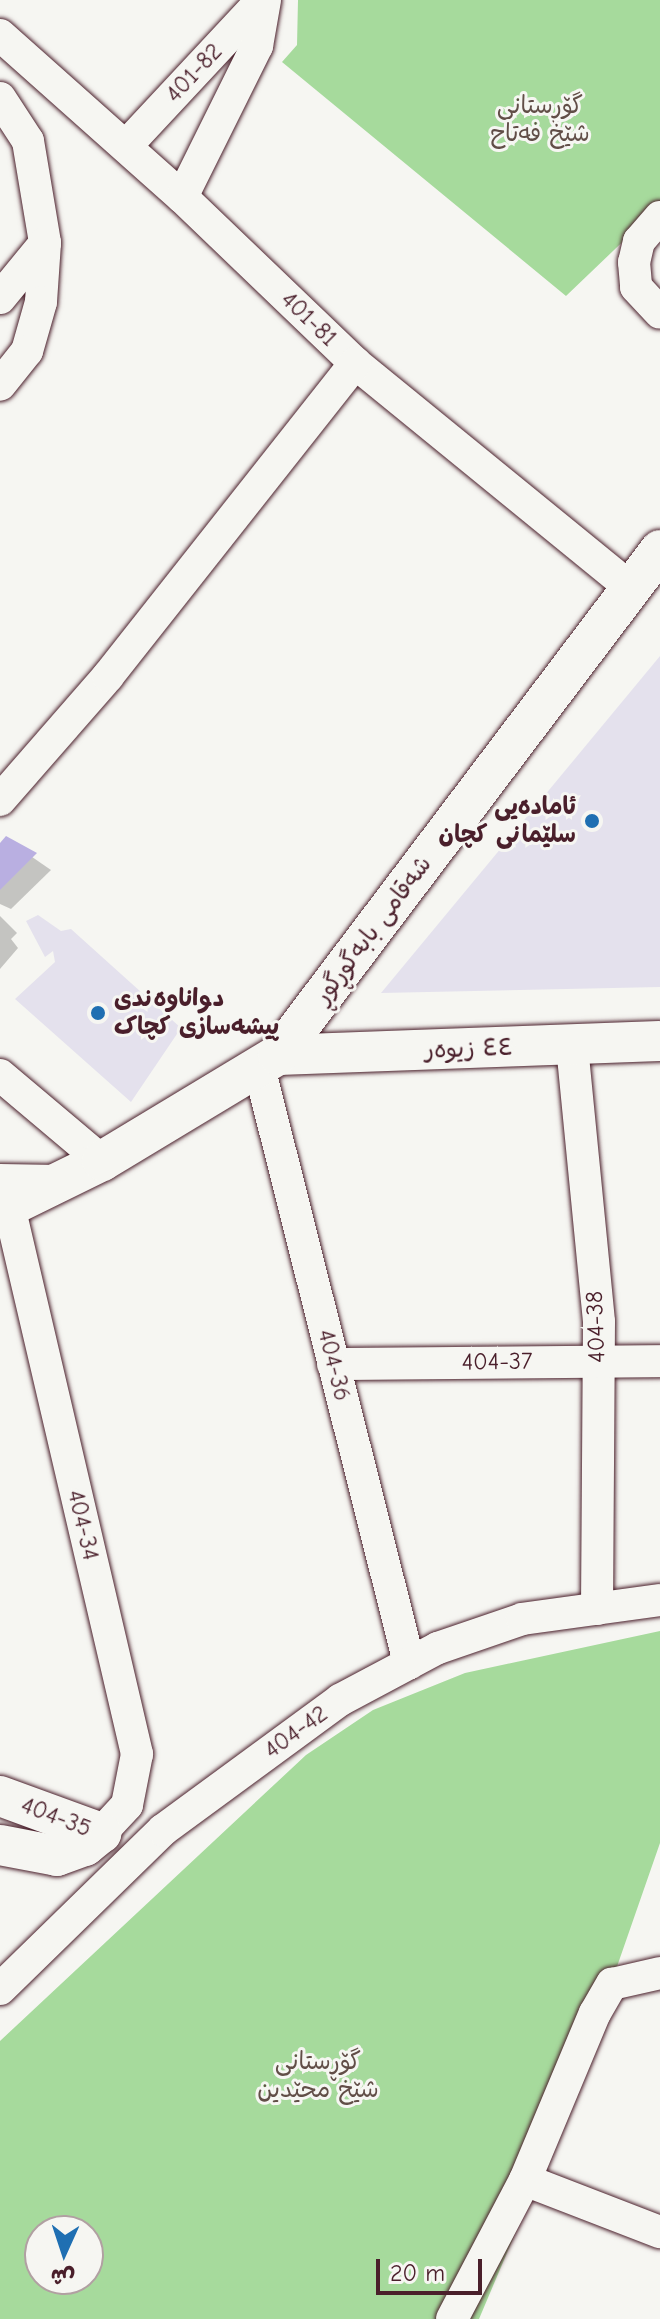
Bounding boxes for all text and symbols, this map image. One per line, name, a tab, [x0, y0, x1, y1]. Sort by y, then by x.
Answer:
street label: 401-82	[159, 37, 229, 109]
park label: گۆڕستانی شێخ فەتاح	[490, 92, 590, 148]
street label: 401-81	[275, 285, 343, 353]
place label: ئامادەیی سلێمانی کچان	[439, 793, 576, 849]
marker: ئامادەیی سلێمانی کچان	[583, 812, 601, 830]
street label: شەقامی بابەگوڕگوڕ	[308, 851, 438, 1009]
place label: دواناوەندی پیشەسازی کچاک	[114, 985, 279, 1041]
marker: دواناوەندی پیشەسازی کچاک	[89, 1004, 107, 1022]
street label: ٤٤ زیوەر	[424, 1033, 514, 1065]
street label: 404-38	[580, 1291, 612, 1363]
street label: 404-36	[311, 1326, 357, 1404]
street label: 404-37	[461, 1347, 533, 1377]
street label: 404-34	[61, 1487, 105, 1563]
street label: 404-42	[259, 1699, 333, 1765]
street label: 404-35	[17, 1791, 95, 1843]
park label: گۆڕستانی شێخ محێدین	[257, 2048, 379, 2104]
north arrow	[24, 2215, 104, 2295]
scale bar	[380, 2243, 486, 2293]
text: 20 m	[390, 2259, 445, 2287]
text: ش	[50, 2263, 76, 2291]

